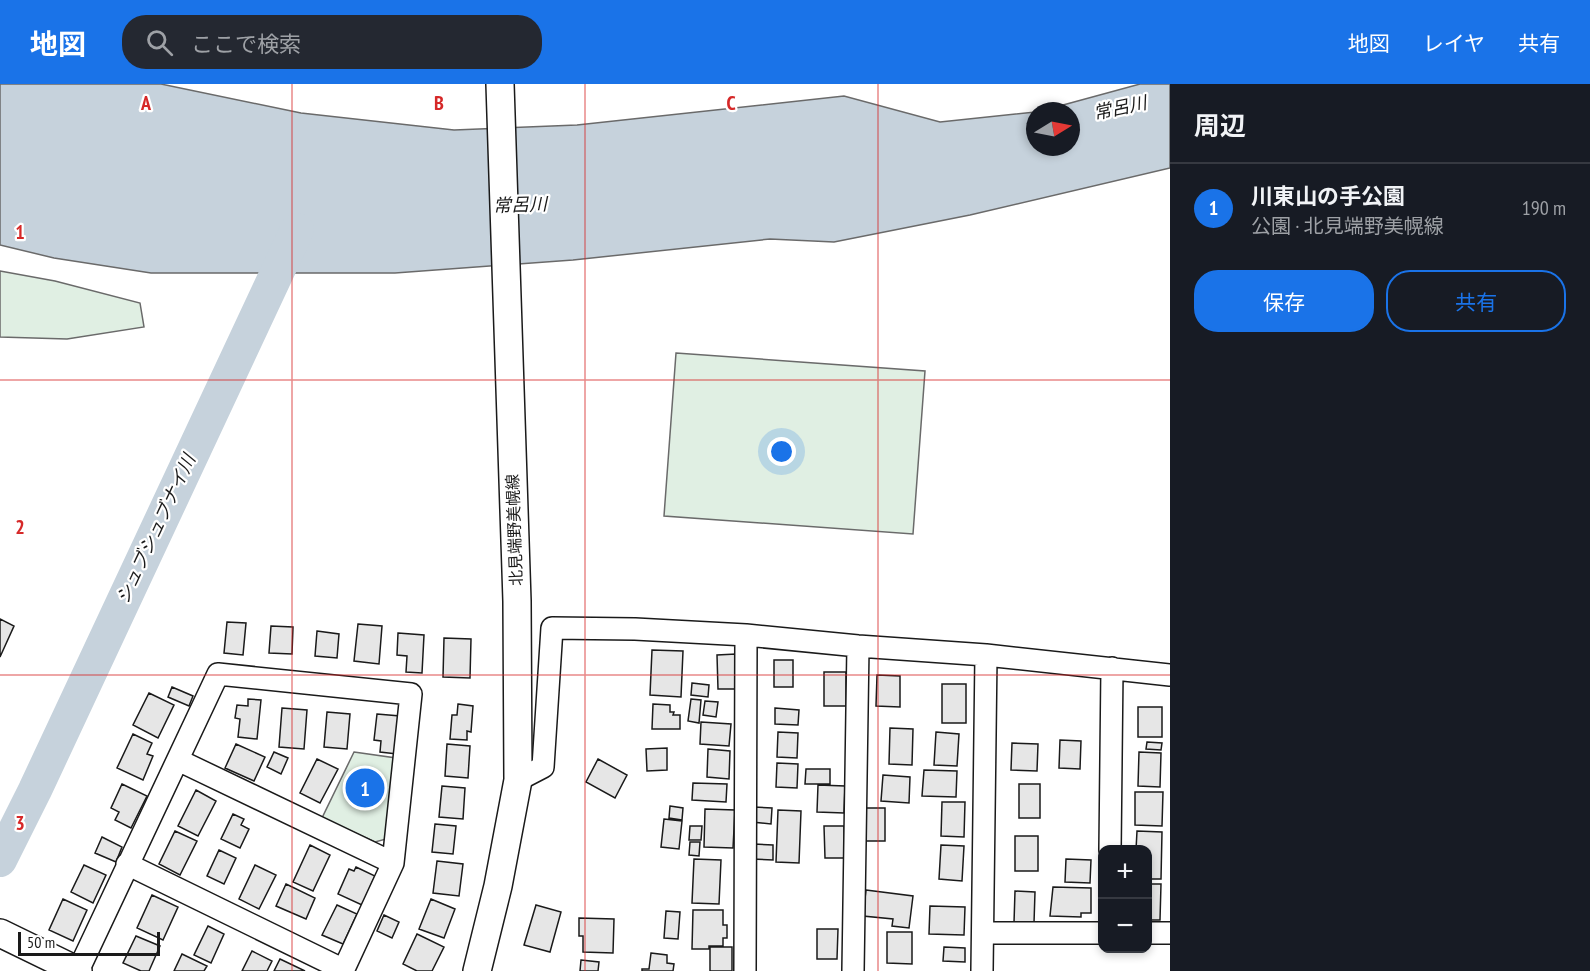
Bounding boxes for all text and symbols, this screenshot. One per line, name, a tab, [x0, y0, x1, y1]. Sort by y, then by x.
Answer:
search box	[122, 15, 542, 69]
text: 地図	[30, 25, 86, 62]
icon: search	[143, 26, 176, 59]
text: ここで検索	[191, 30, 301, 58]
text: 地図	[1348, 30, 1390, 57]
text: レイヤ	[1423, 30, 1485, 57]
text: 共有	[1518, 30, 1560, 57]
text: A	[140, 90, 152, 116]
text: B	[434, 90, 444, 116]
text: C	[726, 90, 736, 116]
water label: 常呂川	[1091, 90, 1151, 124]
north arrow	[1026, 102, 1080, 156]
text: 周辺	[1194, 109, 1246, 142]
text: 川東山の手公園	[1251, 182, 1405, 210]
water label: 常呂川	[493, 192, 549, 217]
text: 1	[1209, 195, 1218, 221]
text: 190 m	[1522, 195, 1566, 221]
text: 公園 · 北見端野美幌線	[1251, 213, 1444, 239]
text: 1	[15, 219, 25, 245]
button: 保存	[1194, 270, 1374, 332]
button: 共有	[1386, 270, 1566, 332]
your location	[767, 437, 796, 466]
water label: シュブシュブナイ川	[111, 449, 201, 607]
street label: 北見端野美幌線	[502, 474, 526, 586]
text: 2	[15, 514, 25, 540]
pin: 1	[346, 766, 385, 810]
text: 3	[15, 810, 25, 836]
map controls	[1098, 845, 1152, 953]
button: +	[1098, 845, 1152, 899]
button: −	[1098, 899, 1152, 953]
scale bar	[18, 929, 160, 956]
text: 50 m	[27, 932, 55, 952]

